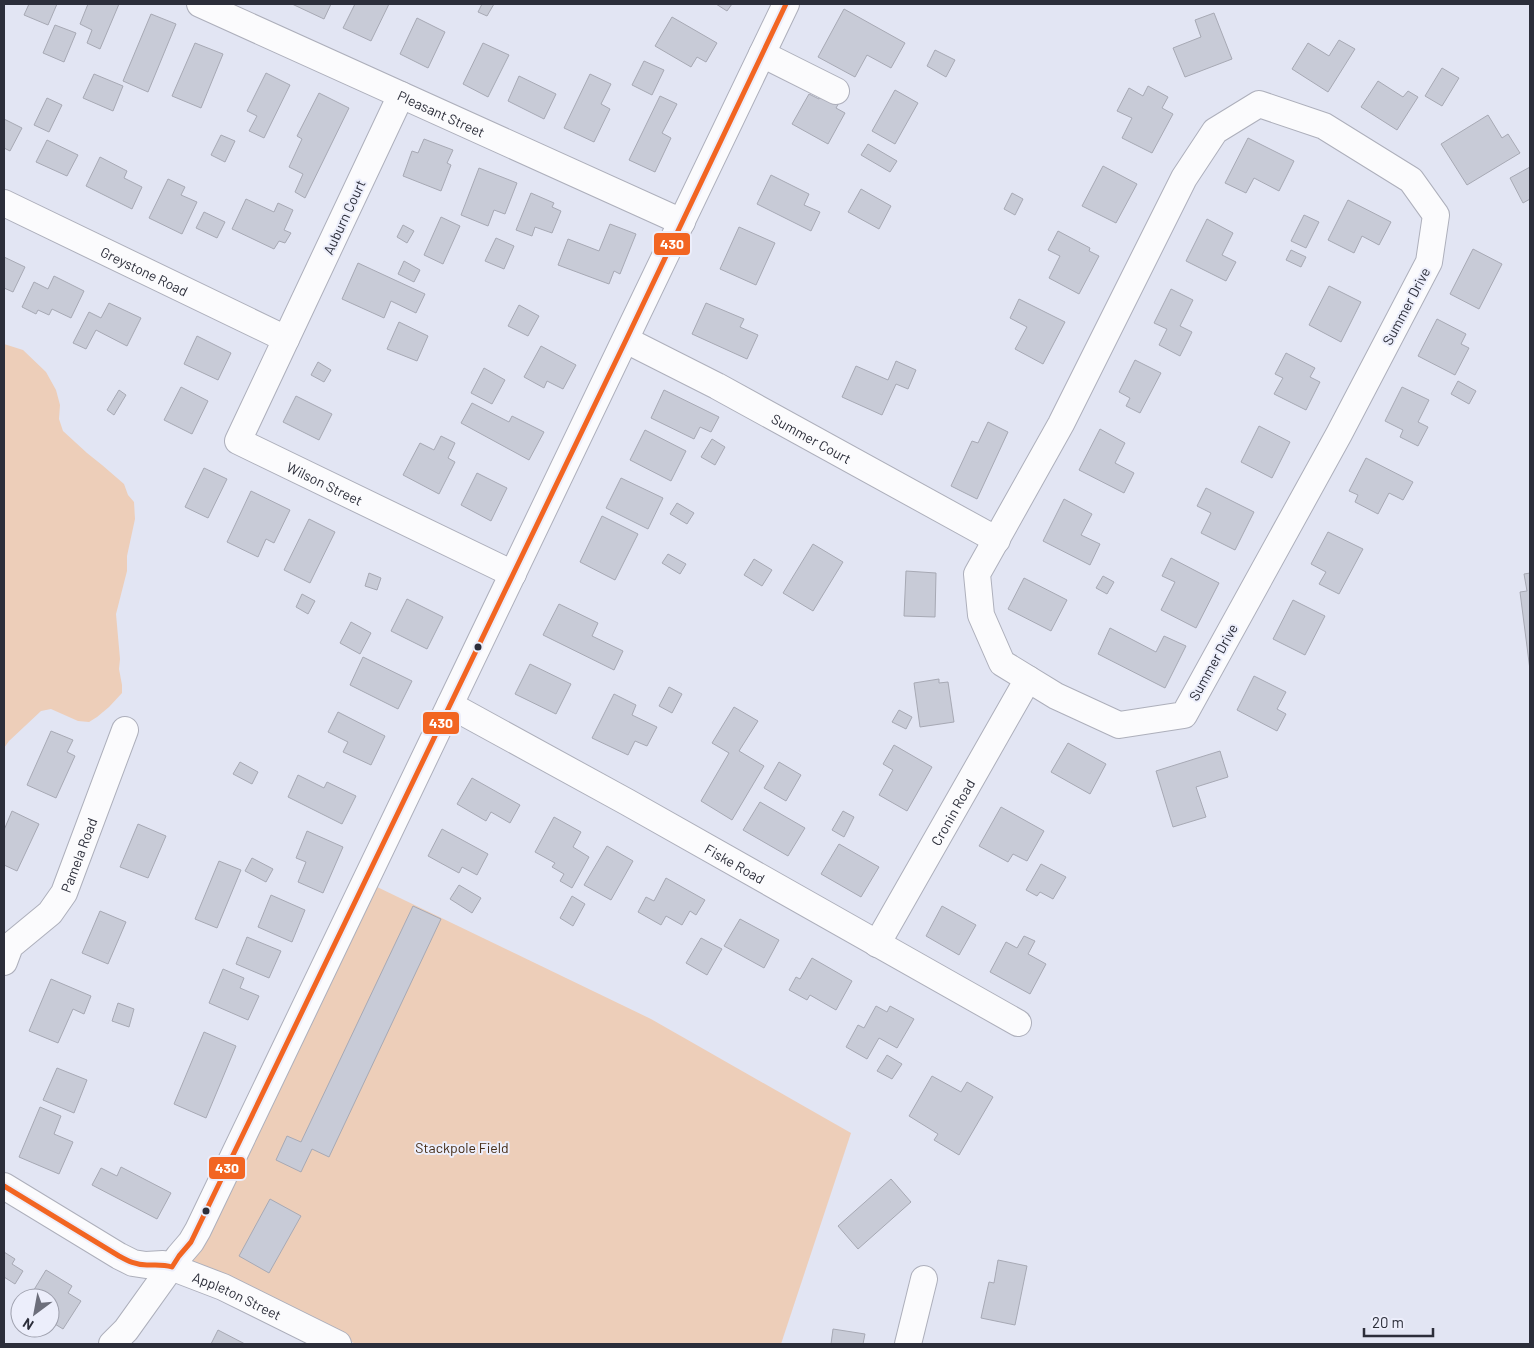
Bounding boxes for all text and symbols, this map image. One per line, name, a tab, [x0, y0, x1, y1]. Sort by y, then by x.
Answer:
street label: Pleasant Street	[395, 86, 488, 140]
street label: Auburn Court	[319, 177, 369, 257]
line badge: 430	[653, 232, 691, 256]
text: 430	[660, 235, 684, 252]
street label: Greystone Road	[98, 242, 191, 299]
street label: Summer Drive	[1378, 264, 1434, 348]
street label: Summer Court	[769, 409, 854, 467]
street label: Wilson Street	[284, 457, 366, 509]
street label: Summer Drive	[1185, 621, 1241, 703]
unlabelled marker	[473, 642, 483, 652]
line badge: 430	[422, 711, 460, 735]
text: 430	[429, 714, 453, 731]
street label: Cronin Road	[927, 776, 978, 848]
street label: Pamela Road	[57, 815, 100, 895]
street label: Fiske Road	[702, 839, 768, 887]
park label: Stackpole Field	[415, 1139, 509, 1156]
line badge: 430	[208, 1156, 246, 1180]
text: 430	[215, 1159, 239, 1176]
unlabelled marker	[201, 1206, 211, 1216]
street label: Appleton Street	[190, 1268, 284, 1323]
north arrow	[10, 1288, 60, 1338]
scale bar	[1364, 1306, 1433, 1338]
text: 20 m	[1372, 1313, 1404, 1331]
text: N	[19, 1315, 36, 1334]

